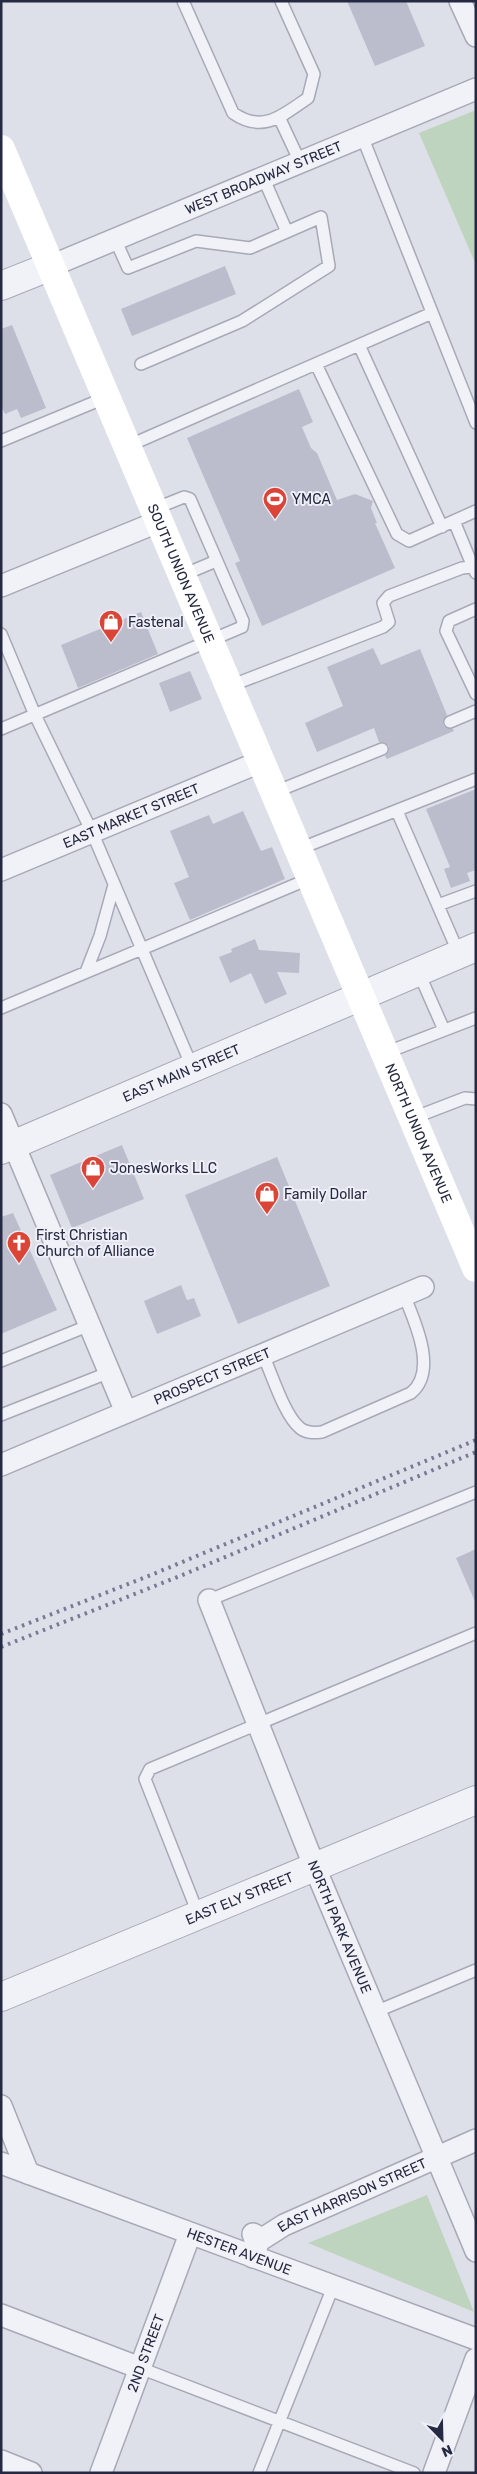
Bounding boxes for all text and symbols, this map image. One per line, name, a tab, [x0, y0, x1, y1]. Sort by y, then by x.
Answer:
street label: WEST BROADWAY STREET	[182, 137, 344, 218]
sports icon: YMCA	[262, 486, 288, 520]
place label: YMCA	[292, 491, 331, 508]
street label: SOUTH UNION AVENUE	[144, 501, 218, 646]
shop icon: Fastenal	[98, 609, 124, 643]
place label: Fastenal	[128, 614, 184, 631]
street label: EAST MARKET STREET	[60, 780, 202, 852]
street label: EAST MAIN STREET	[120, 1040, 243, 1106]
street label: NORTH UNION AVENUE	[382, 1061, 456, 1205]
shop icon: JonesWorks LLC	[80, 1155, 106, 1189]
place label: JonesWorks LLC	[110, 1160, 217, 1177]
shop icon: Family Dollar	[254, 1181, 280, 1215]
place label: Family Dollar	[284, 1186, 368, 1203]
place label: First Christian Church of Alliance	[36, 1227, 155, 1260]
church icon: First Christian Church of Alliance	[6, 1230, 32, 1264]
street label: PROSPECT STREET	[151, 1344, 273, 1408]
street label: NORTH PARK AVENUE	[304, 1858, 375, 1996]
street label: EAST ELY STREET	[183, 1868, 296, 1928]
street label: EAST HARRISON STREET	[274, 2154, 429, 2236]
street label: HESTER AVENUE	[184, 2224, 294, 2278]
street label: 2ND STREET	[123, 2312, 168, 2394]
north arrow	[417, 2414, 467, 2464]
text: N	[439, 2441, 455, 2460]

